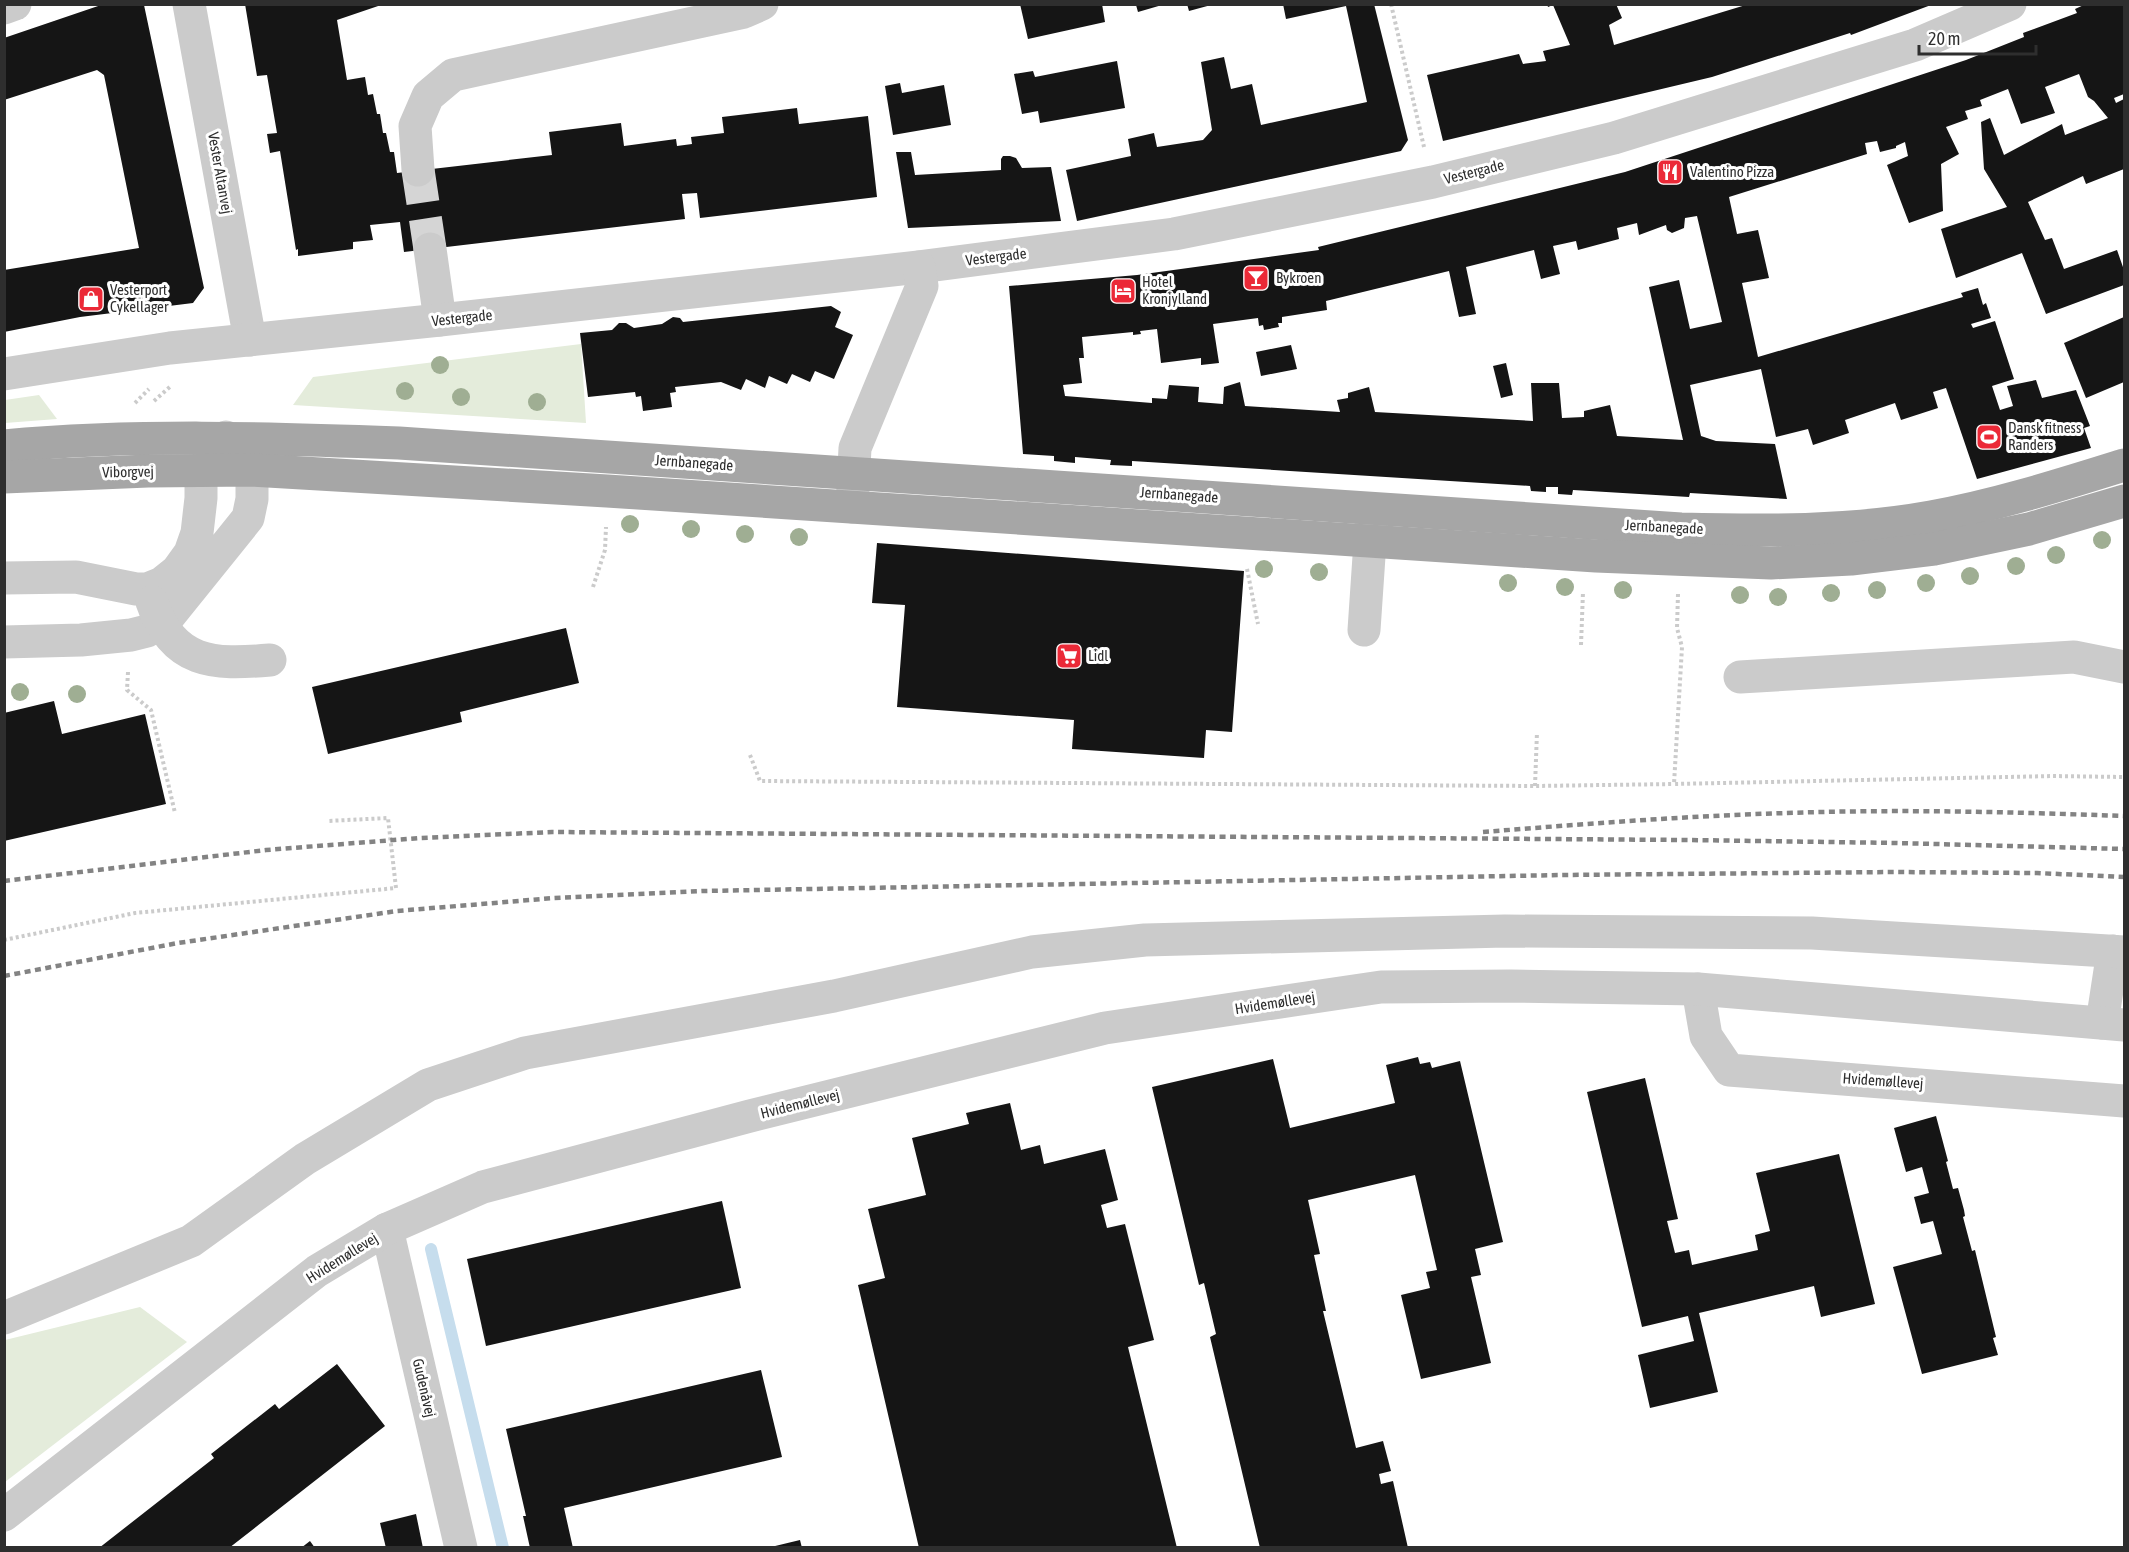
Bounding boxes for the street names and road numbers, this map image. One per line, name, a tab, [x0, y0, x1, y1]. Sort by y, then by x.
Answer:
street label: Vester Altanvej	[205, 131, 236, 215]
street label: Vestergade	[1442, 156, 1506, 187]
street label: Vestergade	[965, 244, 1027, 269]
street label: Vestergade	[431, 306, 493, 329]
street label: Jernbanegade	[654, 451, 734, 474]
street label: Viborgvej	[102, 463, 154, 480]
street label: Jernbanegade	[1139, 483, 1219, 506]
street label: Jernbanegade	[1624, 516, 1704, 537]
street label: Hvidemøllevej	[1234, 988, 1316, 1017]
street label: Hvidemøllevej	[1842, 1069, 1924, 1092]
street label: Hvidemøllevej	[759, 1085, 841, 1122]
street label: Hvidemøllevej	[303, 1229, 381, 1286]
street label: Gudenåvej	[409, 1357, 439, 1419]

